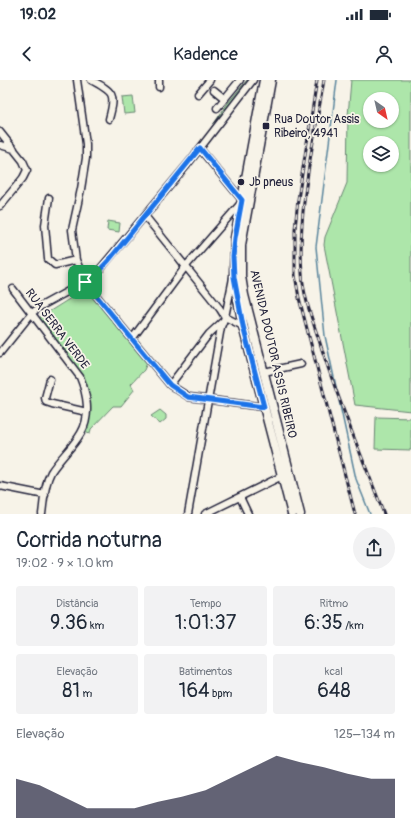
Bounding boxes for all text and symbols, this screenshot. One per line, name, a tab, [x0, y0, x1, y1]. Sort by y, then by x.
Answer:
text: 19:02	[20, 5, 56, 24]
icon: back	[16, 43, 38, 65]
text: Kadence	[173, 43, 238, 66]
icon: person	[373, 43, 395, 65]
north arrow	[363, 92, 399, 128]
map controls	[363, 92, 399, 172]
place label: Rua Doutor Assis Ribeiro, 4941	[274, 112, 360, 141]
marker: Rua Doutor Assis Ribeiro, 4941	[261, 121, 271, 131]
button: layers	[363, 136, 399, 172]
place label: Jb pneus	[249, 175, 294, 190]
marker: Jb pneus	[236, 177, 246, 187]
pin	[68, 265, 102, 299]
street label: AVENIDA DOUTOR ASSIS RIBEIRO	[246, 268, 300, 440]
icon: arrive	[74, 271, 96, 293]
street label: RUA SERRA VERDE	[22, 286, 92, 372]
text: Corrida noturna	[16, 526, 162, 554]
button: share	[353, 527, 395, 569]
text: 19:02 · 9 × 1.0 km	[16, 555, 113, 571]
text: Distância	[56, 597, 98, 610]
text: Tempo	[190, 597, 221, 610]
text: Ritmo	[320, 597, 348, 610]
text: 9.36	[50, 610, 88, 635]
text: 1:01:37	[175, 610, 236, 635]
text: 6:35	[304, 610, 343, 635]
text: km	[88, 619, 104, 632]
text: /km	[343, 619, 364, 632]
text: Elevação	[57, 665, 98, 678]
text: Batimentos	[179, 665, 232, 678]
text: kcal	[325, 665, 343, 678]
text: 81	[62, 678, 80, 703]
text: 164	[179, 678, 210, 703]
text: 648	[317, 678, 350, 703]
text: m	[80, 687, 92, 700]
text: bpm	[210, 687, 232, 700]
text: Elevação	[16, 726, 65, 742]
text: 125–134 m	[334, 726, 395, 742]

